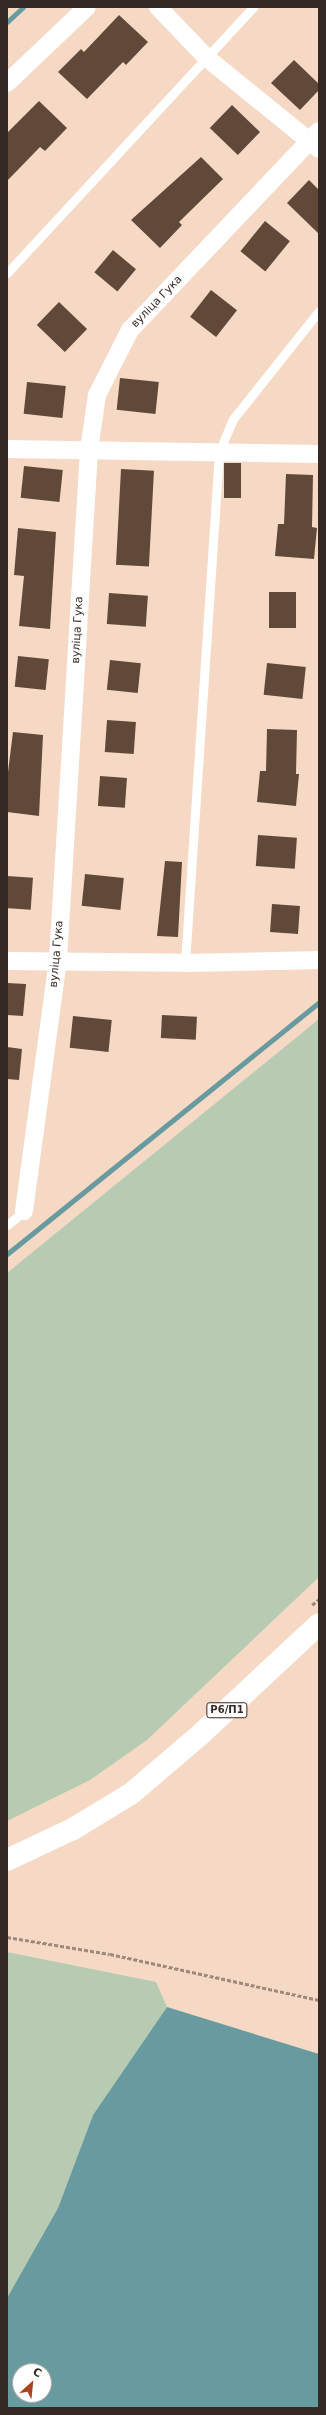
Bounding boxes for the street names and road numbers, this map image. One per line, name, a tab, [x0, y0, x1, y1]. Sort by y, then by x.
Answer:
street label: вуліца Гука	[129, 273, 185, 331]
street label: вуліца Гука	[70, 596, 86, 664]
street label: вуліца Гука	[47, 920, 67, 988]
road number: Р6/П1	[206, 1702, 248, 1718]

